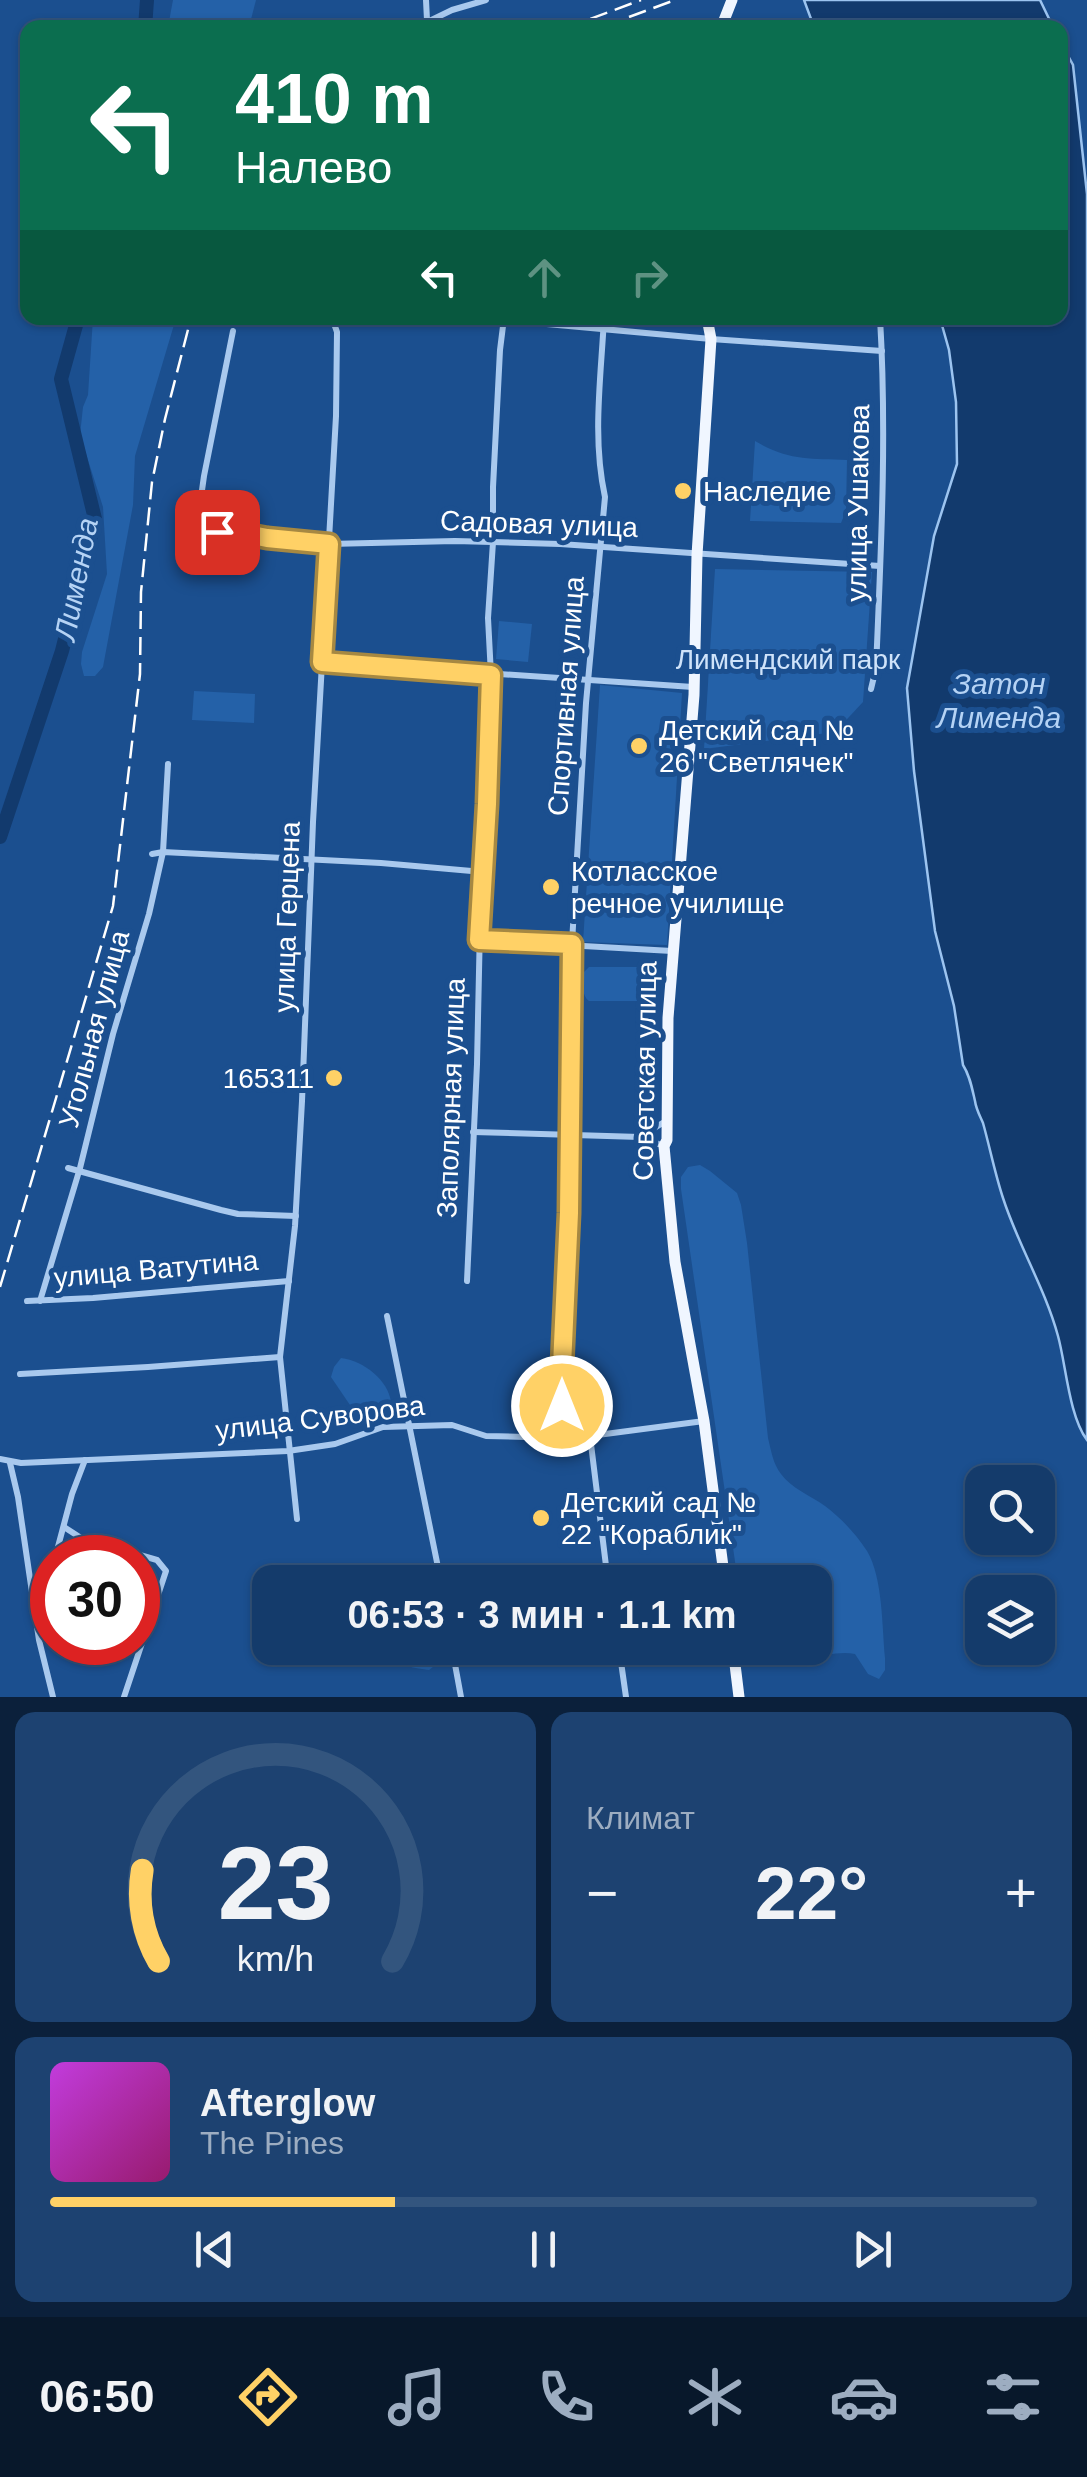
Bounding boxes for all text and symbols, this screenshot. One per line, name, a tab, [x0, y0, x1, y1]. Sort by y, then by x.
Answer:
icon: left	[70, 60, 200, 190]
text: 410 m	[235, 60, 433, 138]
text: Налево	[235, 142, 392, 193]
icon: left	[412, 250, 467, 305]
icon: ahead	[517, 250, 572, 305]
icon: right	[622, 250, 677, 305]
street label: улица Ушакова	[841, 404, 875, 602]
place label: Наследие	[703, 476, 832, 507]
marker: Наследие	[672, 480, 694, 502]
pin	[175, 490, 260, 575]
icon: arrive	[190, 505, 245, 560]
street label: Садовая улица	[439, 505, 639, 543]
water label: Лименда	[48, 515, 104, 645]
street label: Спортивная улица	[542, 575, 590, 817]
park label: Лимендский парк	[676, 644, 901, 675]
water label: Затон Лименда	[935, 667, 1061, 734]
place label: Детский сад № 26 "Светлячек"	[659, 715, 854, 778]
marker: Детский сад № 26 "Светлячек"	[628, 735, 650, 757]
street label: улица Герцена	[268, 820, 306, 1013]
place label: Котласское речное училище	[571, 856, 785, 919]
marker: Котласское речное училище	[540, 876, 562, 898]
street label: Угольная улица	[53, 927, 135, 1131]
street label: Советская улица	[628, 960, 662, 1181]
street label: Заполярная улица	[431, 977, 471, 1219]
place label: 165311	[223, 1063, 314, 1094]
marker: 165311	[323, 1067, 345, 1089]
street label: улица Ватутина	[53, 1245, 260, 1293]
position arrow	[510, 1354, 614, 1458]
street label: улица Суворова	[214, 1390, 427, 1446]
map controls	[965, 1465, 1055, 1665]
button: search	[965, 1465, 1055, 1555]
place label: Детский сад № 22 "Кораблик"	[561, 1487, 756, 1550]
marker: Детский сад № 22 "Кораблик"	[530, 1507, 552, 1529]
speed limit sign: 30	[30, 1535, 160, 1665]
button: layers	[965, 1575, 1055, 1665]
text: 06:53 · 3 мин · 1.1 km	[347, 1594, 737, 1636]
text: Климат	[586, 1800, 695, 1836]
text: 23	[218, 1825, 333, 1941]
text: 22°	[755, 1851, 868, 1935]
text: −	[586, 1862, 618, 1924]
text: +	[1005, 1862, 1037, 1924]
text: km/h	[237, 1939, 314, 1979]
text: Afterglow	[200, 2082, 375, 2124]
text: The Pines	[200, 2125, 344, 2161]
icon: previous	[187, 2222, 242, 2277]
icon: pause	[516, 2222, 571, 2277]
icon: next	[845, 2222, 900, 2277]
icon: directions	[233, 2362, 303, 2432]
icon: music	[382, 2362, 452, 2432]
icon: phone	[531, 2362, 601, 2432]
icon: climate	[680, 2362, 750, 2432]
icon: car	[829, 2362, 899, 2432]
icon: filters	[978, 2362, 1048, 2432]
text: 06:50	[39, 2371, 155, 2422]

